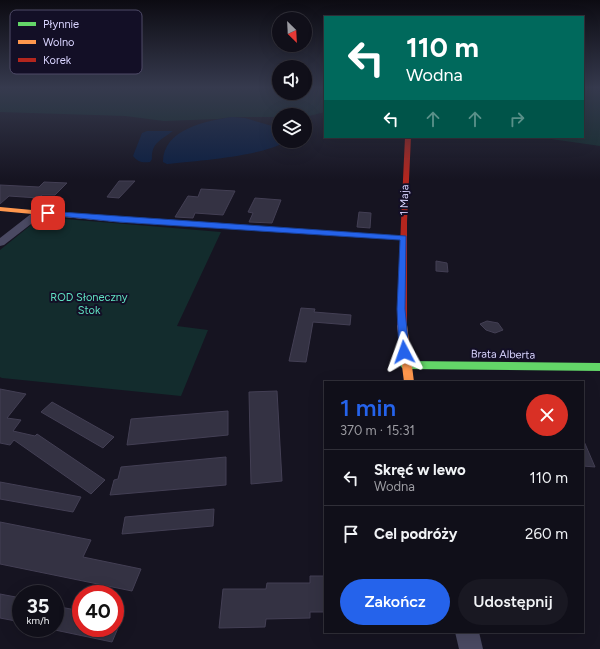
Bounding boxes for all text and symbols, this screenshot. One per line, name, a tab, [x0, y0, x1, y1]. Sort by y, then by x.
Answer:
legend	[10, 10, 142, 74]
north arrow	[272, 12, 312, 52]
map controls	[272, 12, 312, 148]
text: Płynnie	[43, 18, 79, 31]
text: 110 m	[406, 30, 479, 64]
icon: left	[340, 32, 392, 84]
text: Wolno	[43, 36, 74, 49]
text: Korek	[43, 54, 72, 67]
button: sound	[272, 60, 312, 100]
text: Wodna	[406, 64, 463, 86]
button: layers	[272, 108, 312, 148]
icon: left	[380, 108, 402, 130]
icon: ahead	[422, 108, 444, 130]
icon: ahead	[464, 108, 486, 130]
icon: right	[506, 108, 528, 130]
street label: 1 Maja	[398, 185, 411, 215]
pin	[31, 196, 65, 230]
icon: arrive	[37, 202, 59, 224]
park label: ROD Słoneczny Stok	[50, 291, 128, 317]
position arrow	[383, 331, 425, 373]
street label: Brata Alberta	[471, 347, 535, 362]
text: 1 min	[340, 393, 396, 422]
button: close	[526, 394, 568, 436]
text: 370 m · 15:31	[340, 423, 415, 438]
text: Skręć w lewo	[374, 461, 466, 479]
icon: left	[340, 467, 362, 489]
text: 110 m	[530, 469, 568, 487]
text: Wodna	[374, 479, 415, 494]
icon: arrive	[340, 523, 362, 545]
text: Cel podróży	[374, 525, 457, 543]
text: 260 m	[525, 525, 568, 543]
button: Zakończ	[340, 579, 450, 625]
button: Udostępnij	[458, 579, 568, 625]
speed limit sign: 40	[72, 585, 124, 637]
text: 35	[27, 594, 49, 618]
text: km/h	[27, 614, 49, 627]

